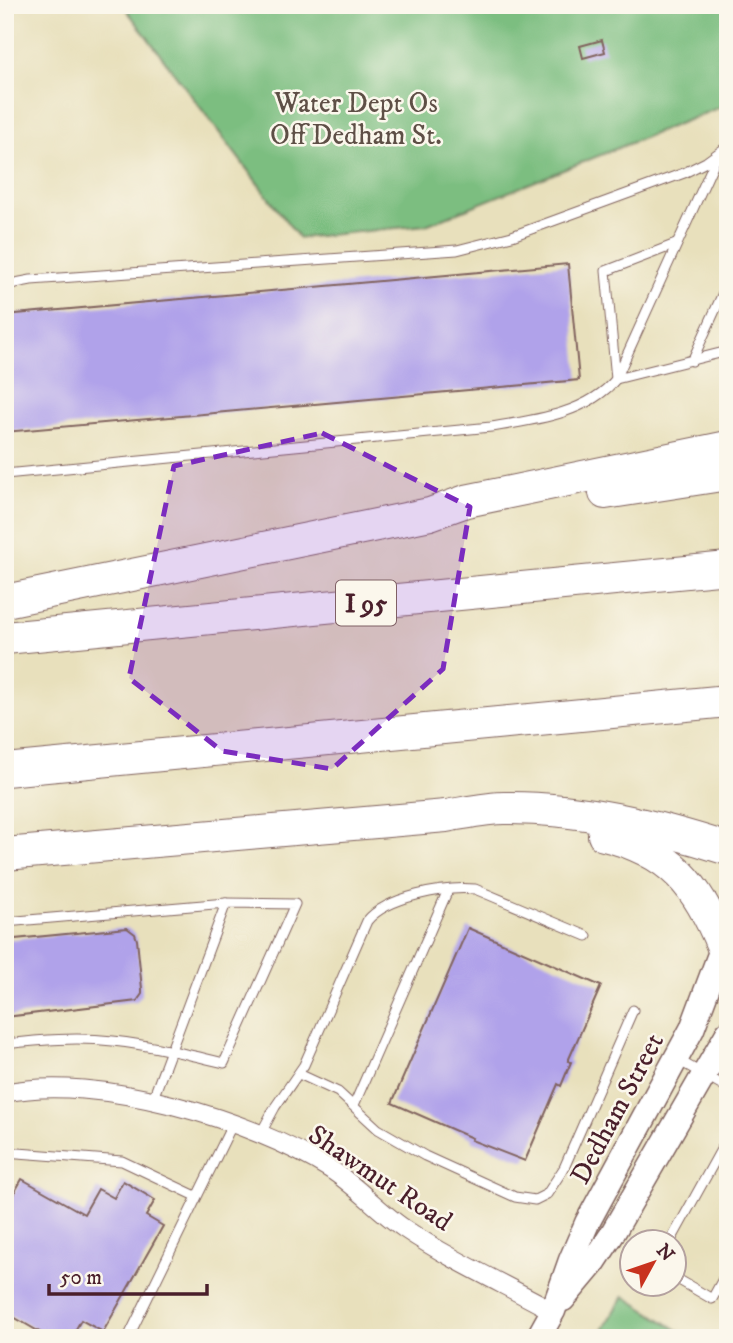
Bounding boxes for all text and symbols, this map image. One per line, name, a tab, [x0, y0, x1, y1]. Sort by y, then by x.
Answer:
park label: Water Dept Os Off Dedham St.	[270, 86, 442, 153]
road number: I 95	[336, 580, 396, 625]
street label: Dedham Street	[563, 1027, 672, 1190]
street label: Shawmut Road	[301, 1117, 459, 1239]
north arrow	[618, 1228, 688, 1298]
text: N	[651, 1240, 679, 1267]
scale bar	[49, 1252, 206, 1296]
text: 50 m	[60, 1265, 102, 1291]

